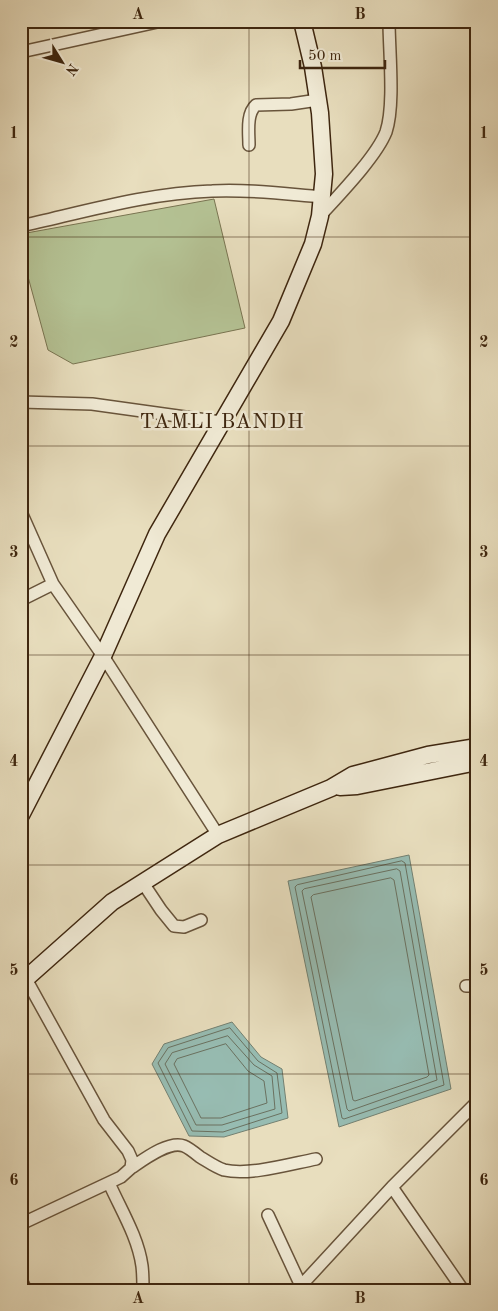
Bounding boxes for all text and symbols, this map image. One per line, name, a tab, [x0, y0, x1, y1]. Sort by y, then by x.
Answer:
text: A	[132, 7, 144, 23]
text: B	[354, 7, 366, 23]
north arrow	[38, 38, 88, 88]
scale bar	[300, 38, 386, 70]
text: 50 m	[308, 49, 342, 64]
text: N	[63, 61, 80, 78]
text: 1	[9, 126, 19, 142]
text: 1	[479, 126, 489, 142]
text: 2	[9, 335, 19, 351]
text: 2	[479, 335, 489, 351]
district label: TAMLI BANDH	[140, 412, 304, 433]
text: 3	[9, 545, 19, 561]
text: 3	[479, 545, 489, 561]
text: 4	[9, 754, 19, 770]
text: 4	[479, 754, 489, 770]
text: 5	[9, 963, 19, 979]
text: 5	[479, 963, 489, 979]
text: 6	[9, 1173, 19, 1189]
text: 6	[479, 1173, 489, 1189]
text: A	[132, 1291, 144, 1307]
text: B	[354, 1291, 366, 1307]

